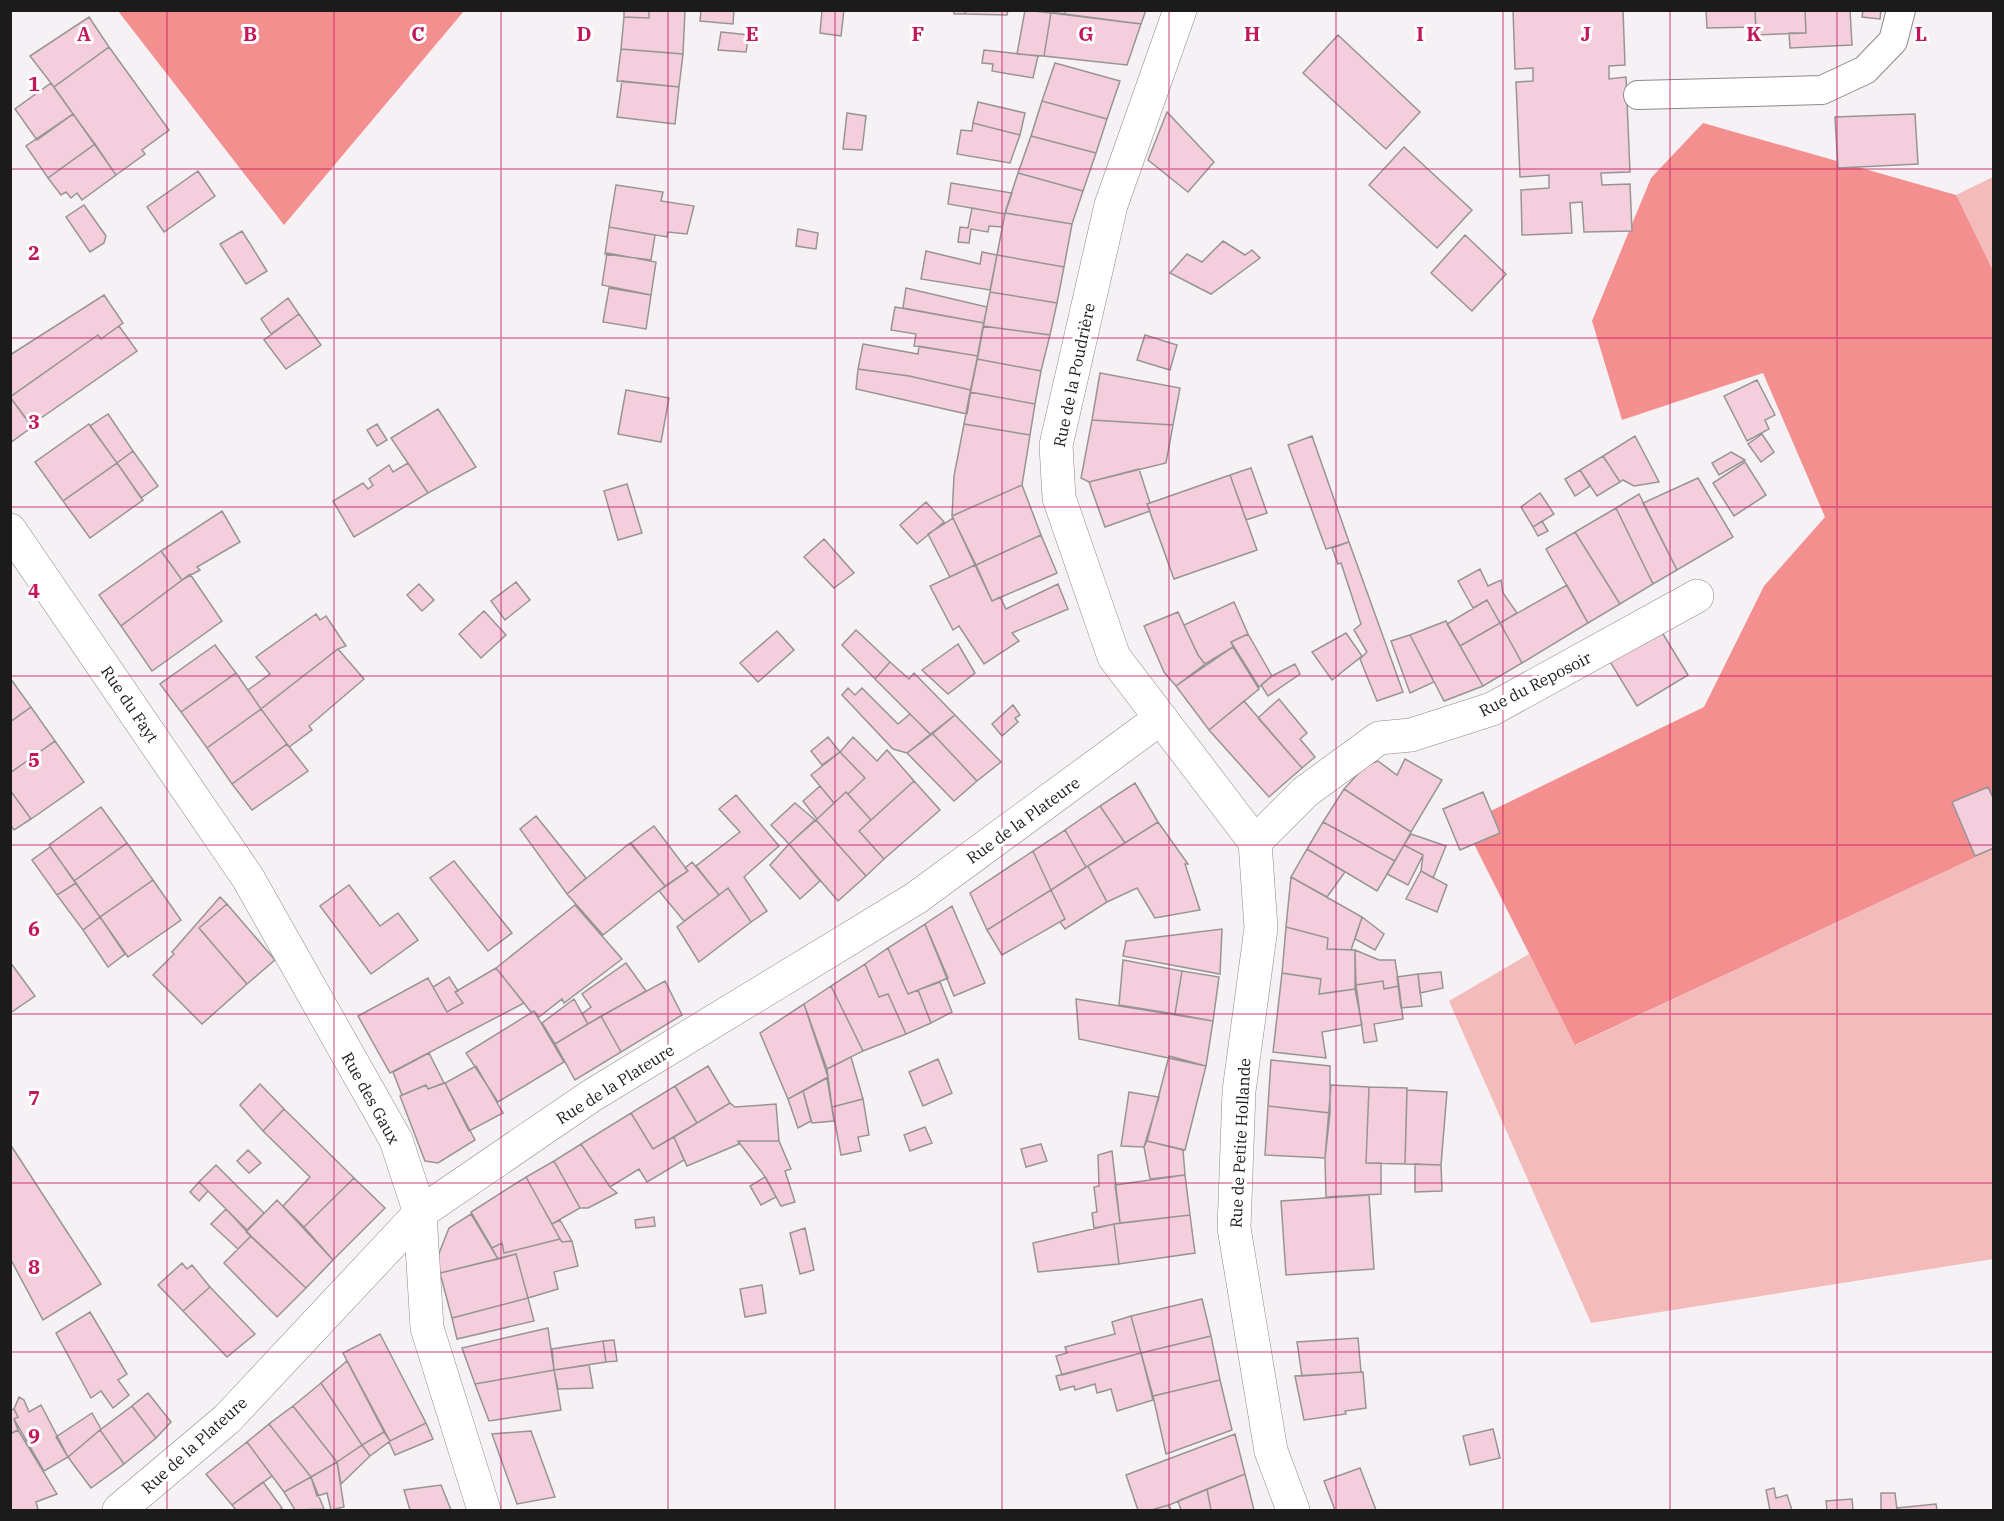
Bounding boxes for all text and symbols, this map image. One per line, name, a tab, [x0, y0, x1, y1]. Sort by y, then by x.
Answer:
text: A	[77, 20, 91, 47]
text: B	[243, 20, 257, 47]
text: C	[411, 20, 425, 47]
text: D	[576, 20, 592, 47]
text: E	[745, 20, 759, 47]
text: F	[912, 20, 924, 47]
text: G	[1078, 20, 1094, 47]
text: H	[1244, 20, 1260, 47]
text: I	[1416, 20, 1424, 47]
text: J	[1581, 20, 1591, 47]
text: K	[1746, 20, 1762, 47]
text: L	[1915, 20, 1927, 47]
text: 1	[28, 70, 40, 97]
text: 2	[28, 239, 40, 266]
street label: Rue de la Poudrière	[1049, 301, 1099, 449]
text: 3	[28, 408, 40, 435]
text: 4	[28, 577, 40, 604]
street label: Rue du Reposoir	[1476, 647, 1594, 721]
street label: Rue du Fayt	[97, 662, 163, 747]
text: 5	[28, 746, 40, 773]
street label: Rue de la Plateure	[962, 772, 1084, 868]
text: 6	[28, 915, 40, 942]
street label: Rue de la Plateure	[552, 1040, 678, 1128]
street label: Rue des Gaux	[338, 1049, 404, 1147]
street label: Rue de Petite Hollande	[1226, 1057, 1254, 1229]
text: 7	[28, 1084, 40, 1111]
text: 8	[28, 1253, 40, 1280]
street label: Rue de la Plateure	[137, 1392, 251, 1498]
text: 9	[28, 1422, 40, 1449]

